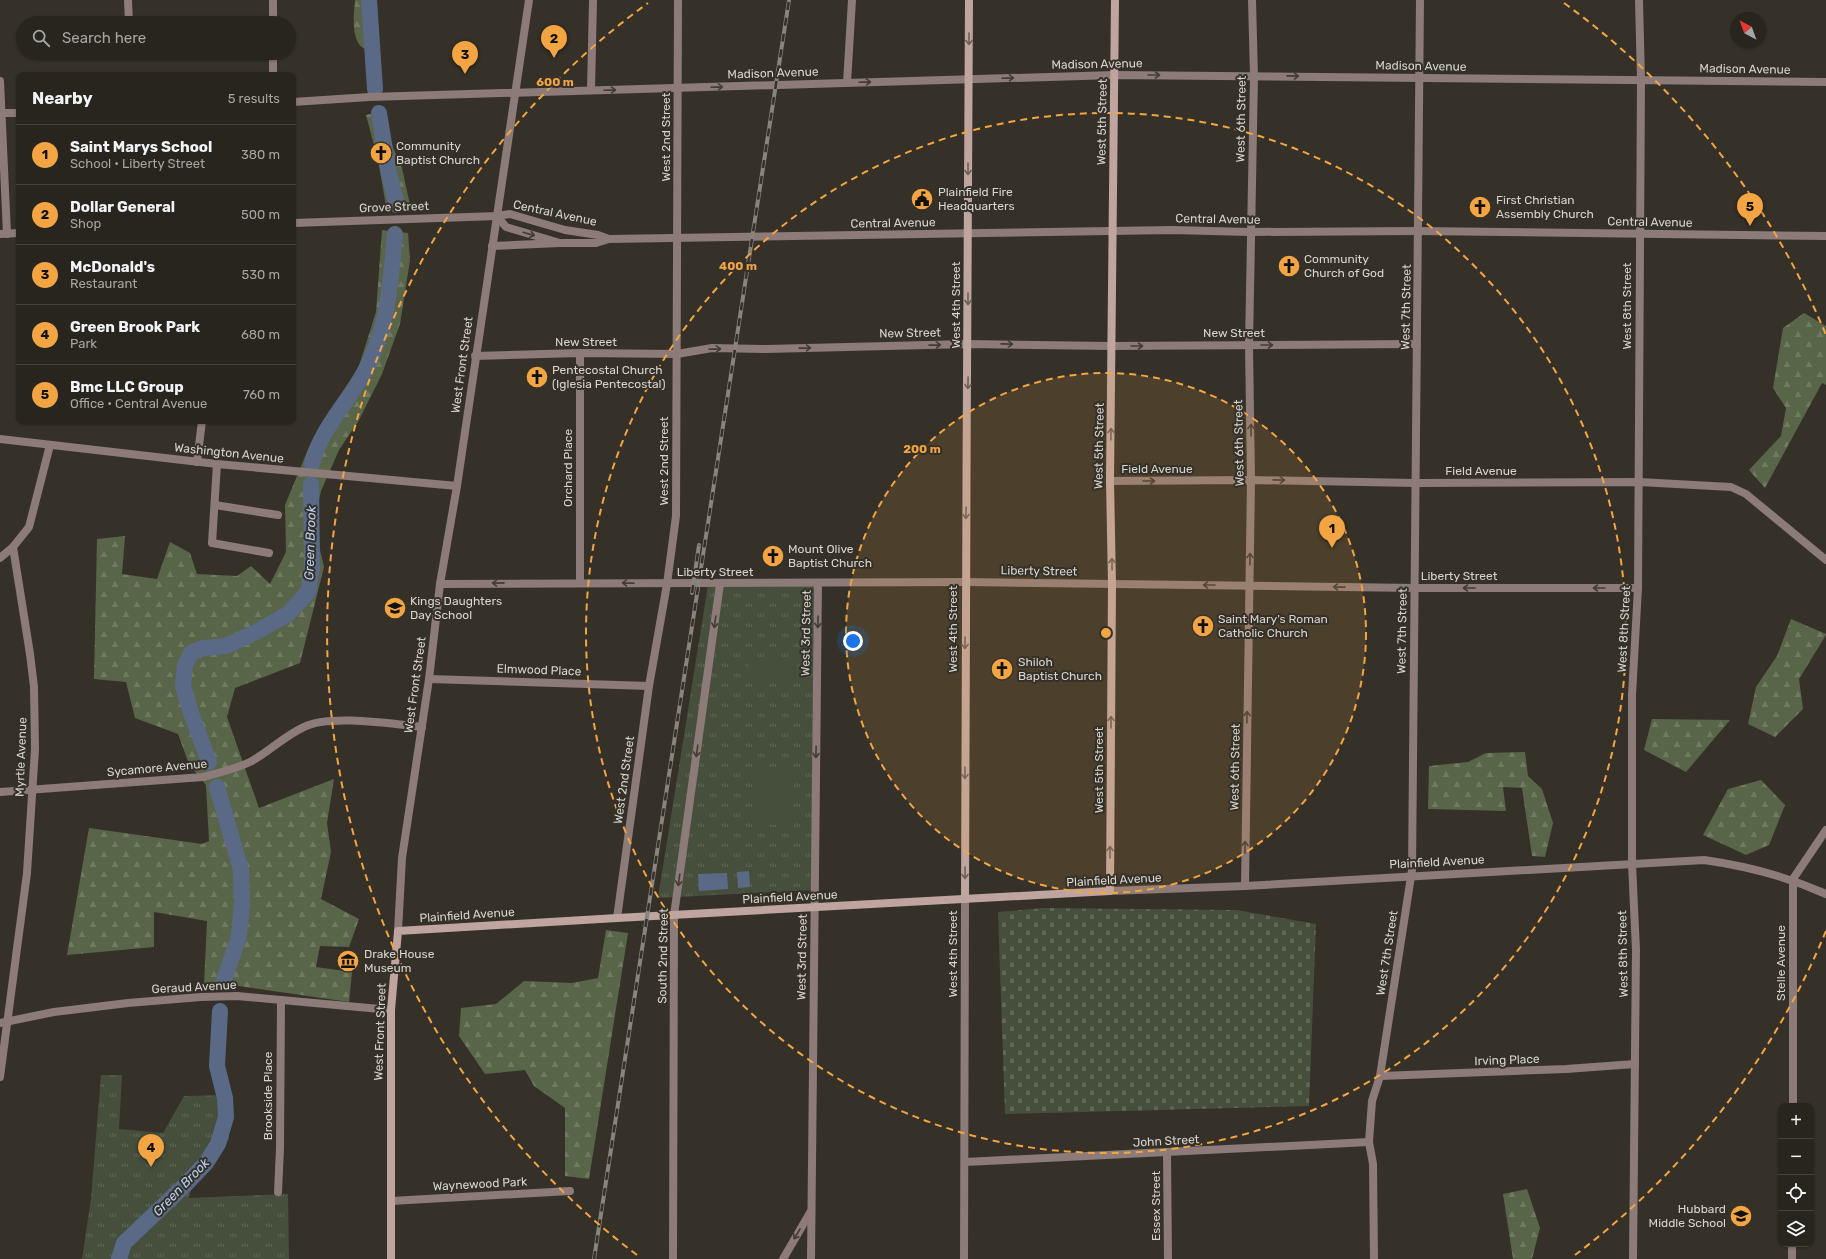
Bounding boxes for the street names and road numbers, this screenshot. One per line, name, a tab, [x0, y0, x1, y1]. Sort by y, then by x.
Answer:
street label: Madison Avenue	[1051, 56, 1143, 72]
street label: Madison Avenue	[1375, 58, 1467, 74]
street label: Madison Avenue	[1699, 61, 1791, 77]
street label: Madison Avenue	[727, 64, 819, 82]
street label: West 6th Street	[1233, 75, 1249, 162]
street label: West 5th Street	[1094, 78, 1110, 165]
street label: West 2nd Street	[659, 92, 673, 181]
street label: Central Avenue	[512, 197, 598, 229]
street label: Grove Street	[359, 199, 430, 215]
street label: Central Avenue	[1175, 211, 1261, 227]
street label: Central Avenue	[1607, 214, 1693, 230]
street label: Central Avenue	[850, 215, 936, 231]
street label: West 4th Street	[949, 261, 963, 348]
street label: West 8th Street	[1620, 262, 1634, 350]
street label: West 7th Street	[1398, 264, 1414, 350]
street label: West Front Street	[448, 315, 476, 414]
street label: New Street	[879, 325, 941, 341]
street label: New Street	[1203, 326, 1265, 340]
street label: New Street	[555, 335, 617, 349]
street label: West 6th Street	[1231, 399, 1247, 486]
street label: West 5th Street	[1091, 402, 1107, 489]
street label: West 2nd Street	[657, 416, 671, 505]
street label: Orchard Place	[561, 429, 575, 507]
street label: Washington Avenue	[173, 440, 285, 466]
street label: Field Avenue	[1121, 462, 1193, 476]
street label: Field Avenue	[1445, 464, 1517, 478]
street label: Liberty Street	[1001, 563, 1078, 579]
street label: Liberty Street	[677, 565, 754, 579]
street label: Liberty Street	[1421, 569, 1498, 583]
street label: West 4th Street	[946, 585, 960, 672]
street label: West 8th Street	[1615, 585, 1633, 673]
street label: West 7th Street	[1394, 588, 1410, 674]
street label: West 3rd Street	[798, 589, 814, 676]
street label: West Front Street	[401, 635, 429, 734]
street label: Elmwood Place	[496, 662, 582, 678]
street label: Myrtle Avenue	[13, 717, 29, 797]
street label: West 6th Street	[1227, 723, 1243, 810]
street label: West 5th Street	[1092, 726, 1106, 813]
street label: West 2nd Street	[611, 735, 637, 825]
street label: Sycamore Avenue	[106, 757, 208, 779]
street label: Plainfield Avenue	[1389, 853, 1485, 871]
street label: Plainfield Avenue	[1066, 871, 1162, 889]
street label: Plainfield Avenue	[742, 888, 838, 906]
street label: Plainfield Avenue	[419, 905, 515, 925]
street label: South 2nd Street	[655, 908, 671, 1004]
street label: West 7th Street	[1373, 909, 1401, 996]
street label: West 4th Street	[946, 910, 960, 997]
street label: West 8th Street	[1615, 910, 1631, 998]
street label: West 3rd Street	[794, 913, 810, 1000]
street label: Stelle Avenue	[1774, 925, 1788, 1001]
street label: Geraud Avenue	[151, 978, 237, 996]
street label: West Front Street	[371, 983, 389, 1081]
street label: Brookside Place	[261, 1051, 275, 1140]
street label: Irving Place	[1474, 1052, 1540, 1068]
street label: John Street	[1132, 1132, 1200, 1150]
street label: Essex Street	[1149, 1171, 1163, 1241]
street label: Waynewood Park	[432, 1174, 528, 1193]

